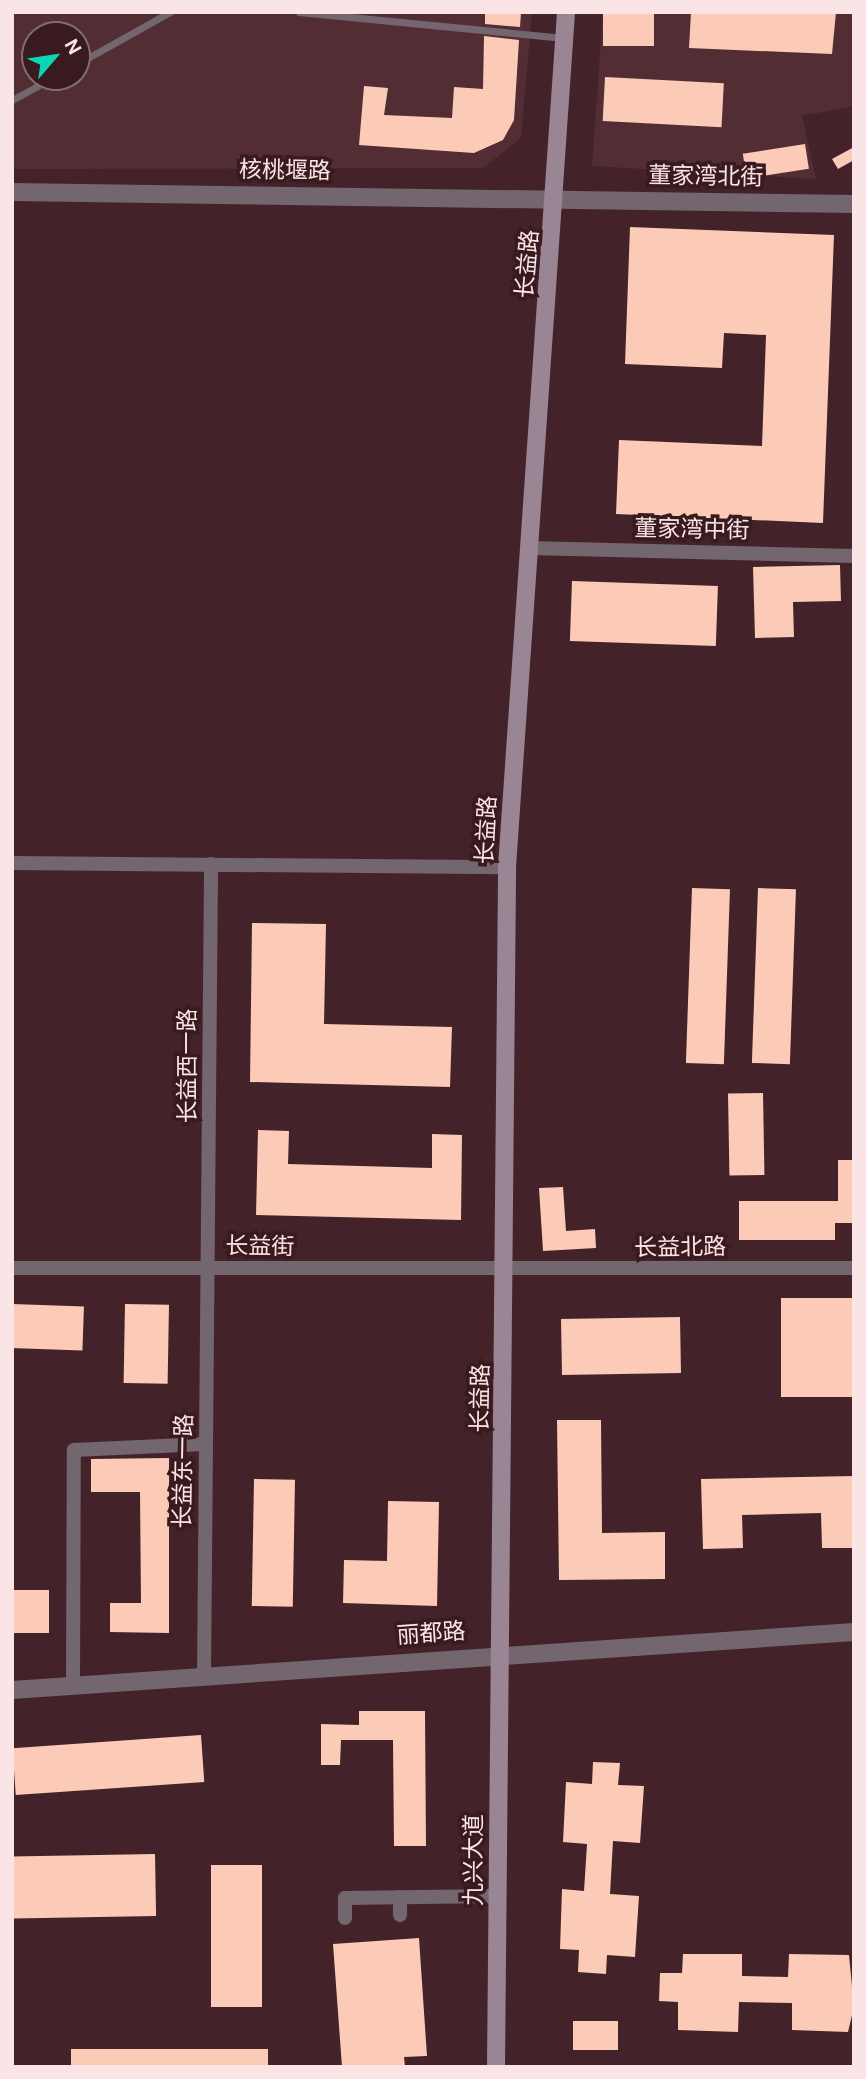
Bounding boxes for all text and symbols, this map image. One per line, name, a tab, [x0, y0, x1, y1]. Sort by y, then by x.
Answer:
north arrow	[21, 21, 91, 91]
text: N	[59, 34, 87, 59]
street label: 核桃堰路	[239, 155, 331, 185]
street label: 董家湾北街	[648, 161, 764, 191]
street label: 长益路	[510, 228, 544, 300]
street label: 董家湾中街	[634, 514, 750, 544]
street label: 长益路	[470, 795, 502, 865]
street label: 长益西一路	[173, 1009, 201, 1123]
street label: 长益街	[225, 1232, 295, 1260]
street label: 长益北路	[634, 1232, 726, 1262]
street label: 长益路	[466, 1363, 494, 1433]
street label: 长益东一路	[168, 1413, 198, 1529]
street label: 丽都路	[396, 1617, 466, 1649]
street label: 九兴大道	[459, 1814, 487, 1906]

